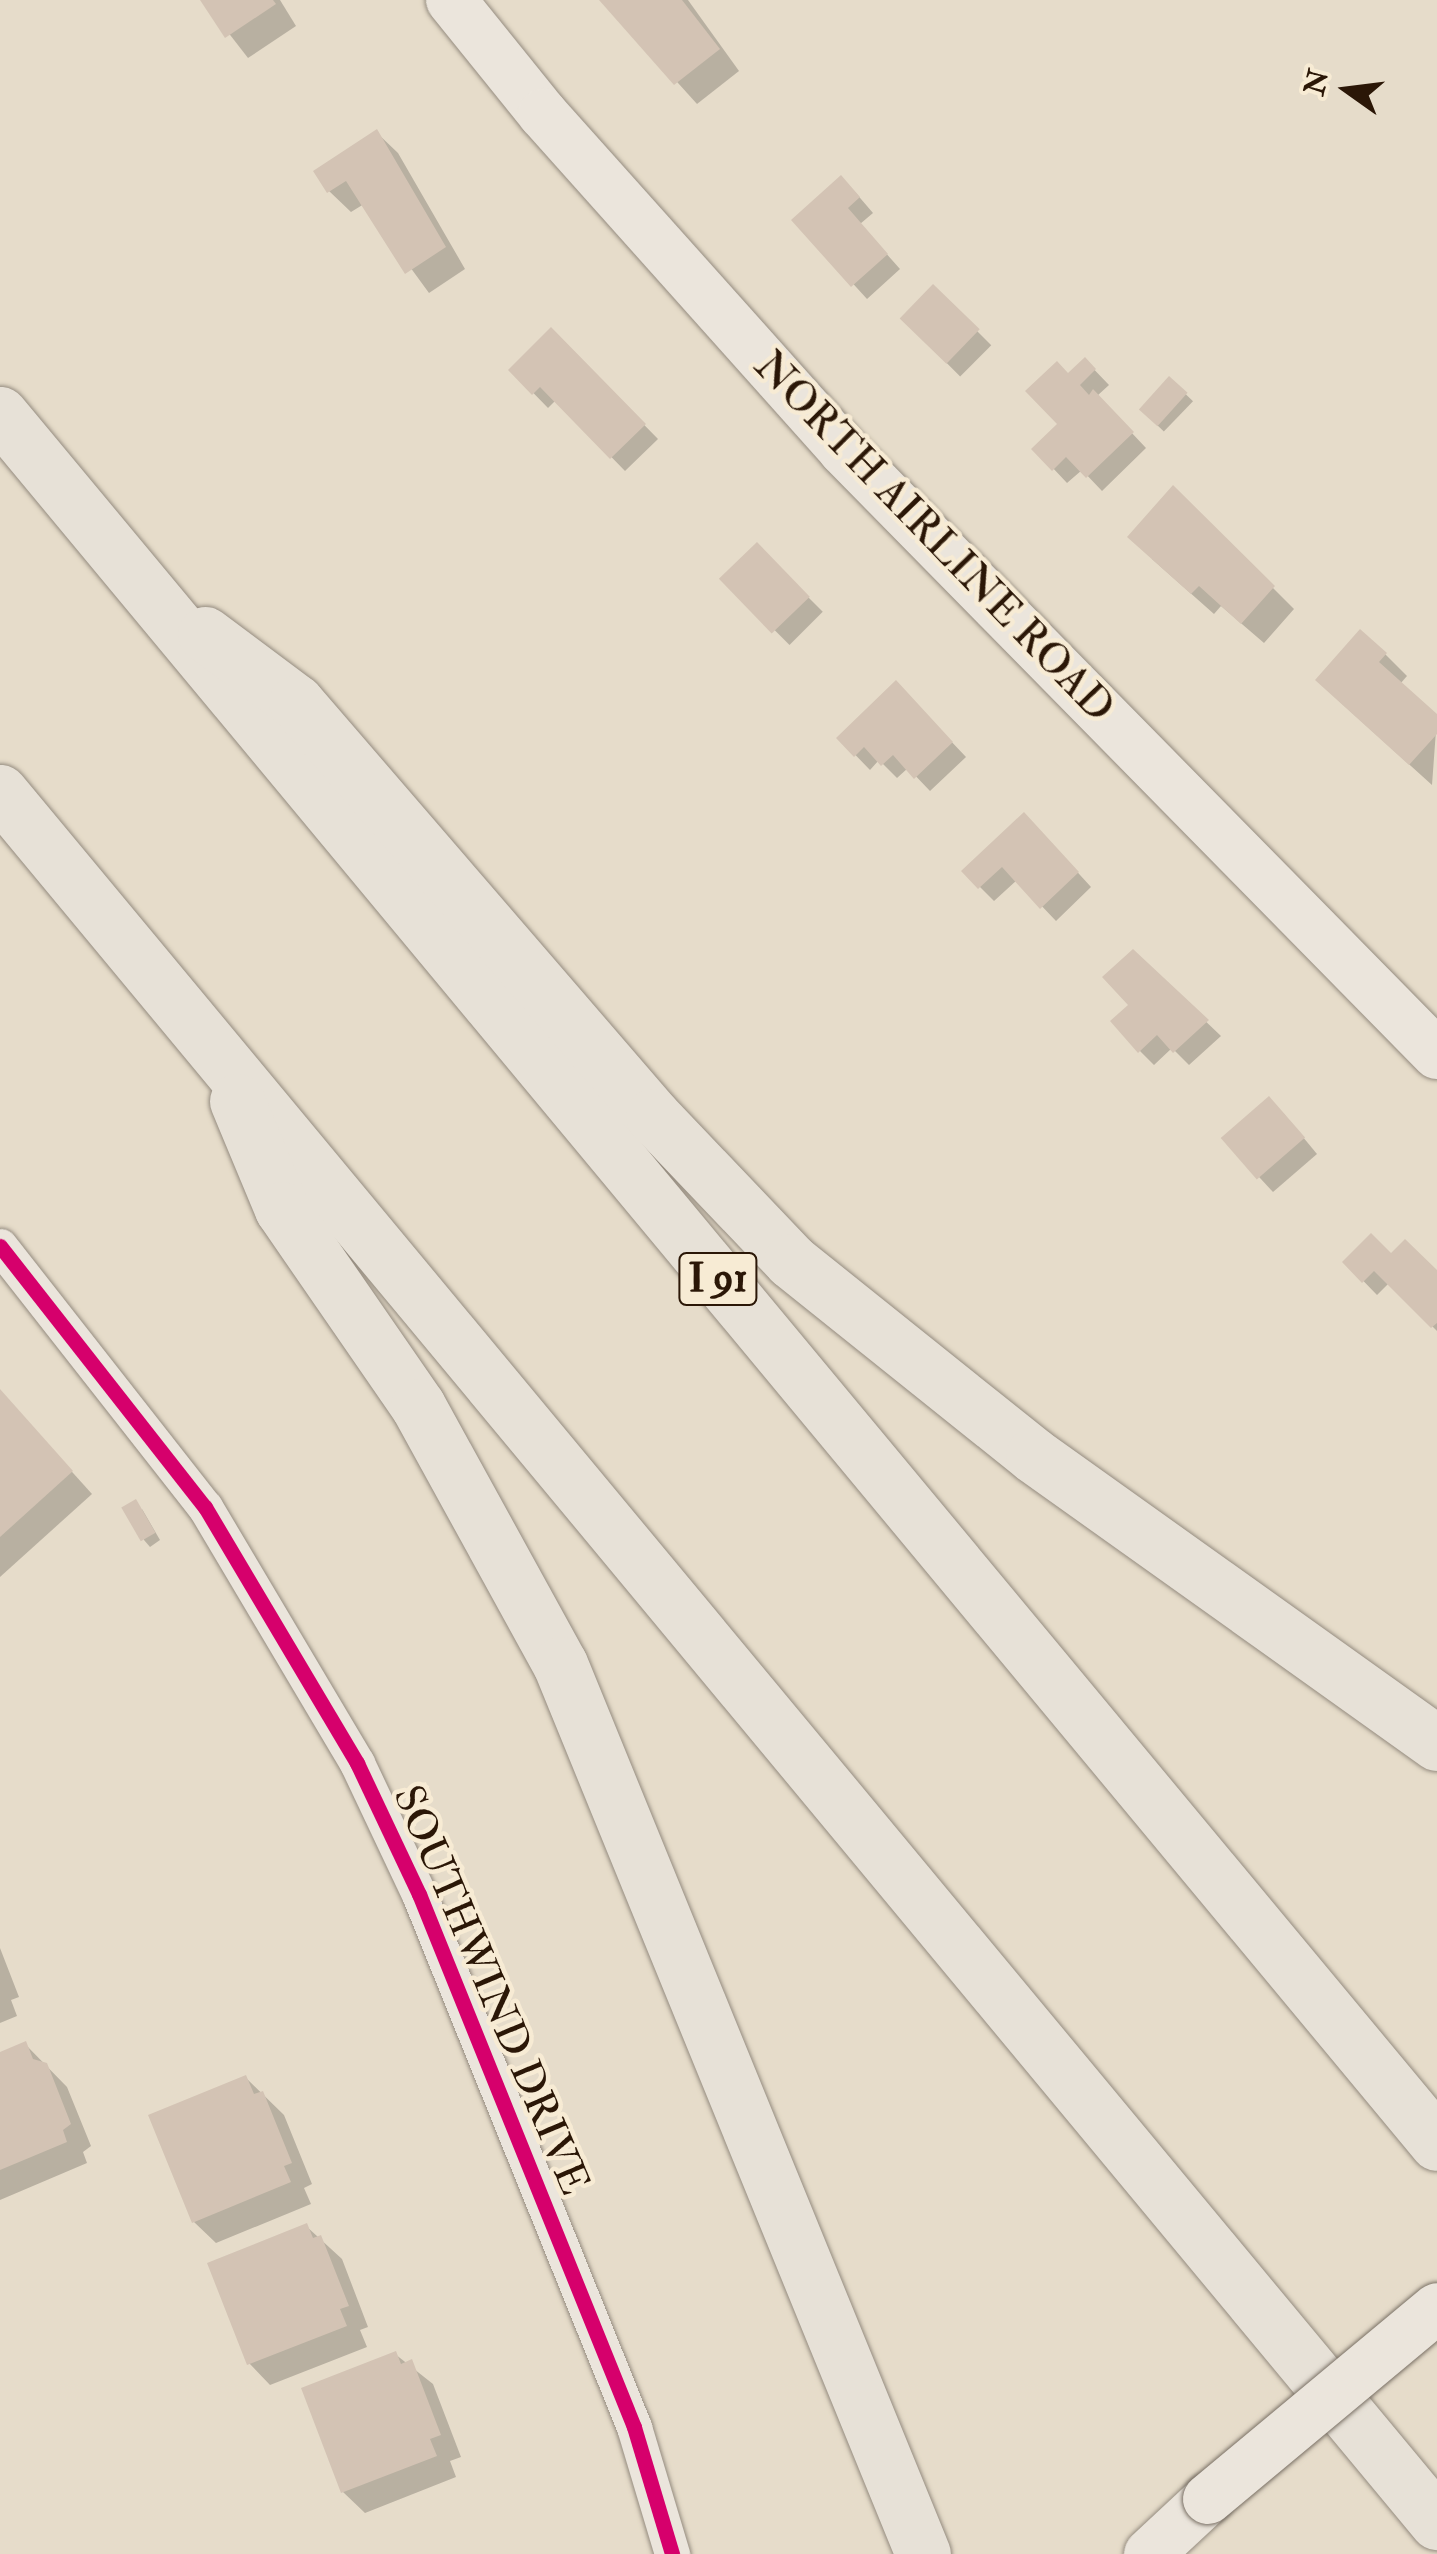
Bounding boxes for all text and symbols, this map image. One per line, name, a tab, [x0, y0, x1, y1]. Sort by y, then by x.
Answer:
north arrow	[1297, 40, 1397, 140]
text: N	[1297, 66, 1337, 99]
street label: NORTH AIRLINE ROAD	[744, 341, 1124, 733]
road number: I 91	[678, 1244, 758, 1314]
street label: SOUTHWIND DRIVE	[382, 1778, 600, 2202]

